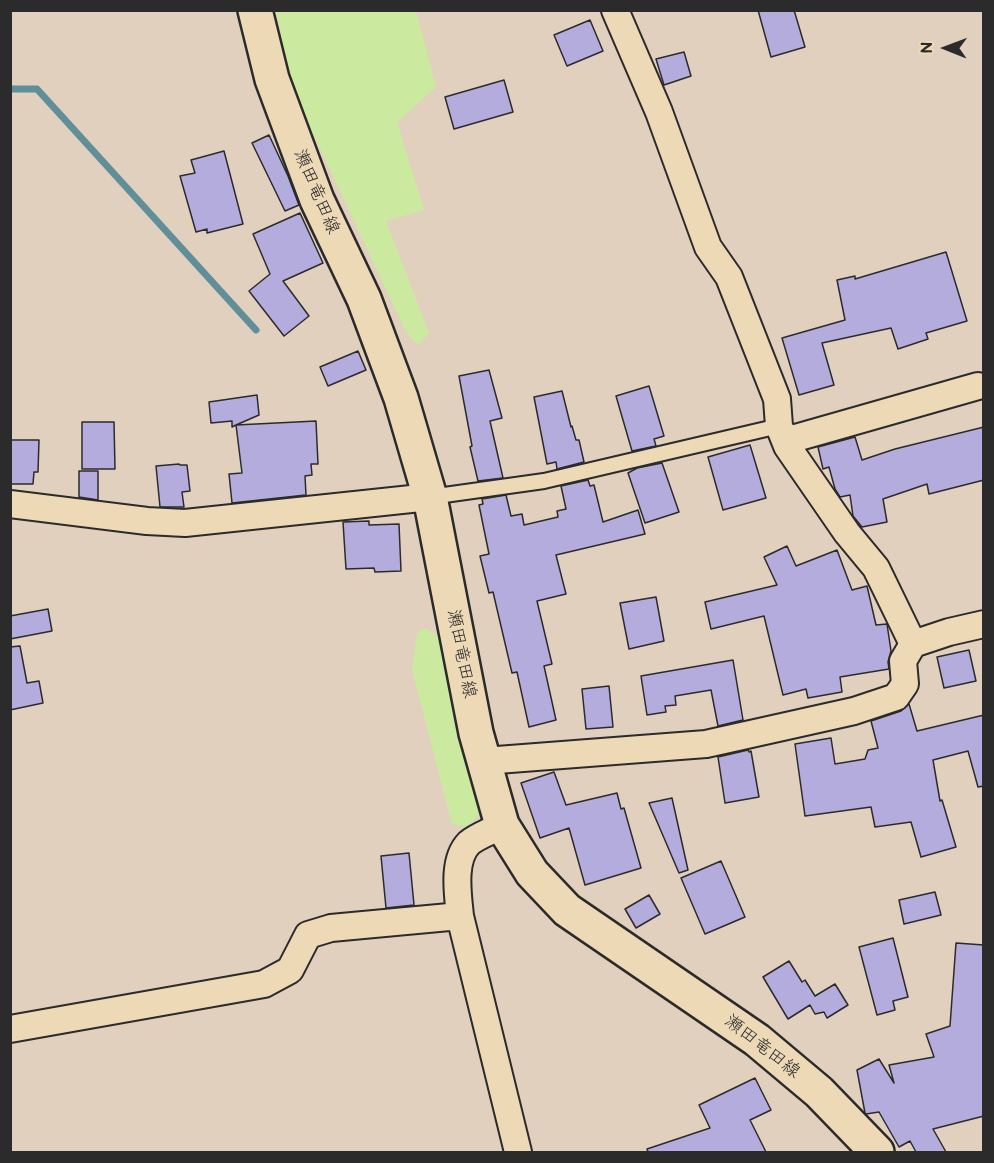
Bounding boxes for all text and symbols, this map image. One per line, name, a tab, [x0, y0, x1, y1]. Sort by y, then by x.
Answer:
north arrow	[916, 18, 976, 78]
text: N	[918, 41, 937, 54]
street label: 瀬田竜田線	[288, 146, 344, 238]
street label: 瀬田竜田線	[442, 608, 480, 700]
street label: 瀬田竜田線	[720, 1011, 804, 1083]

